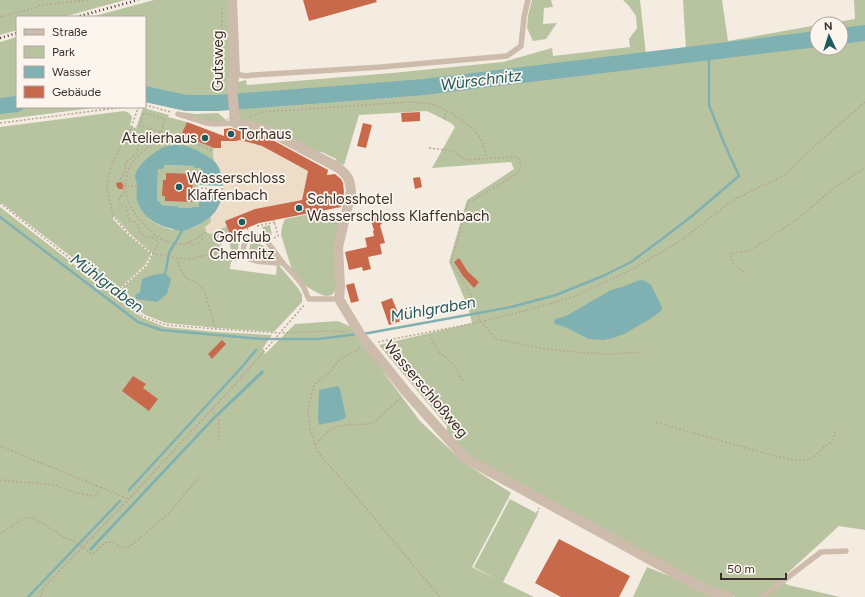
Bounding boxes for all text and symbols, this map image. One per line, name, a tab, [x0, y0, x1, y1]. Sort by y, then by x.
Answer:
legend	[16, 16, 146, 108]
north arrow	[809, 16, 849, 56]
text: N	[824, 20, 833, 33]
text: Straße	[52, 25, 88, 39]
street label: Gutsweg	[209, 30, 227, 92]
text: Park	[52, 45, 75, 59]
text: Wasser	[52, 65, 91, 79]
water label: Würschnitz	[439, 66, 523, 94]
text: Gebäude	[52, 85, 102, 99]
place label: Torhaus	[239, 125, 292, 143]
place label: Atelierhaus	[122, 129, 197, 147]
marker: Torhaus	[226, 129, 236, 139]
marker: Atelierhaus	[200, 133, 210, 143]
place label: Wasserschloss Klaffenbach	[187, 169, 285, 204]
marker: Wasserschloss Klaffenbach	[174, 182, 184, 192]
place label: Schlosshotel Wasserschloss Klaffenbach	[307, 190, 489, 225]
marker: Schlosshotel Wasserschloss Klaffenbach	[294, 203, 304, 213]
marker: Golfclub Chemnitz	[237, 217, 247, 227]
place label: Golfclub Chemnitz	[209, 228, 275, 263]
water label: Mühlgraben	[67, 249, 147, 317]
water label: Mühlgraben	[389, 292, 477, 326]
street label: Wasserschloßweg	[380, 337, 472, 441]
scale bar	[721, 555, 786, 581]
text: 50 m	[727, 562, 755, 576]

